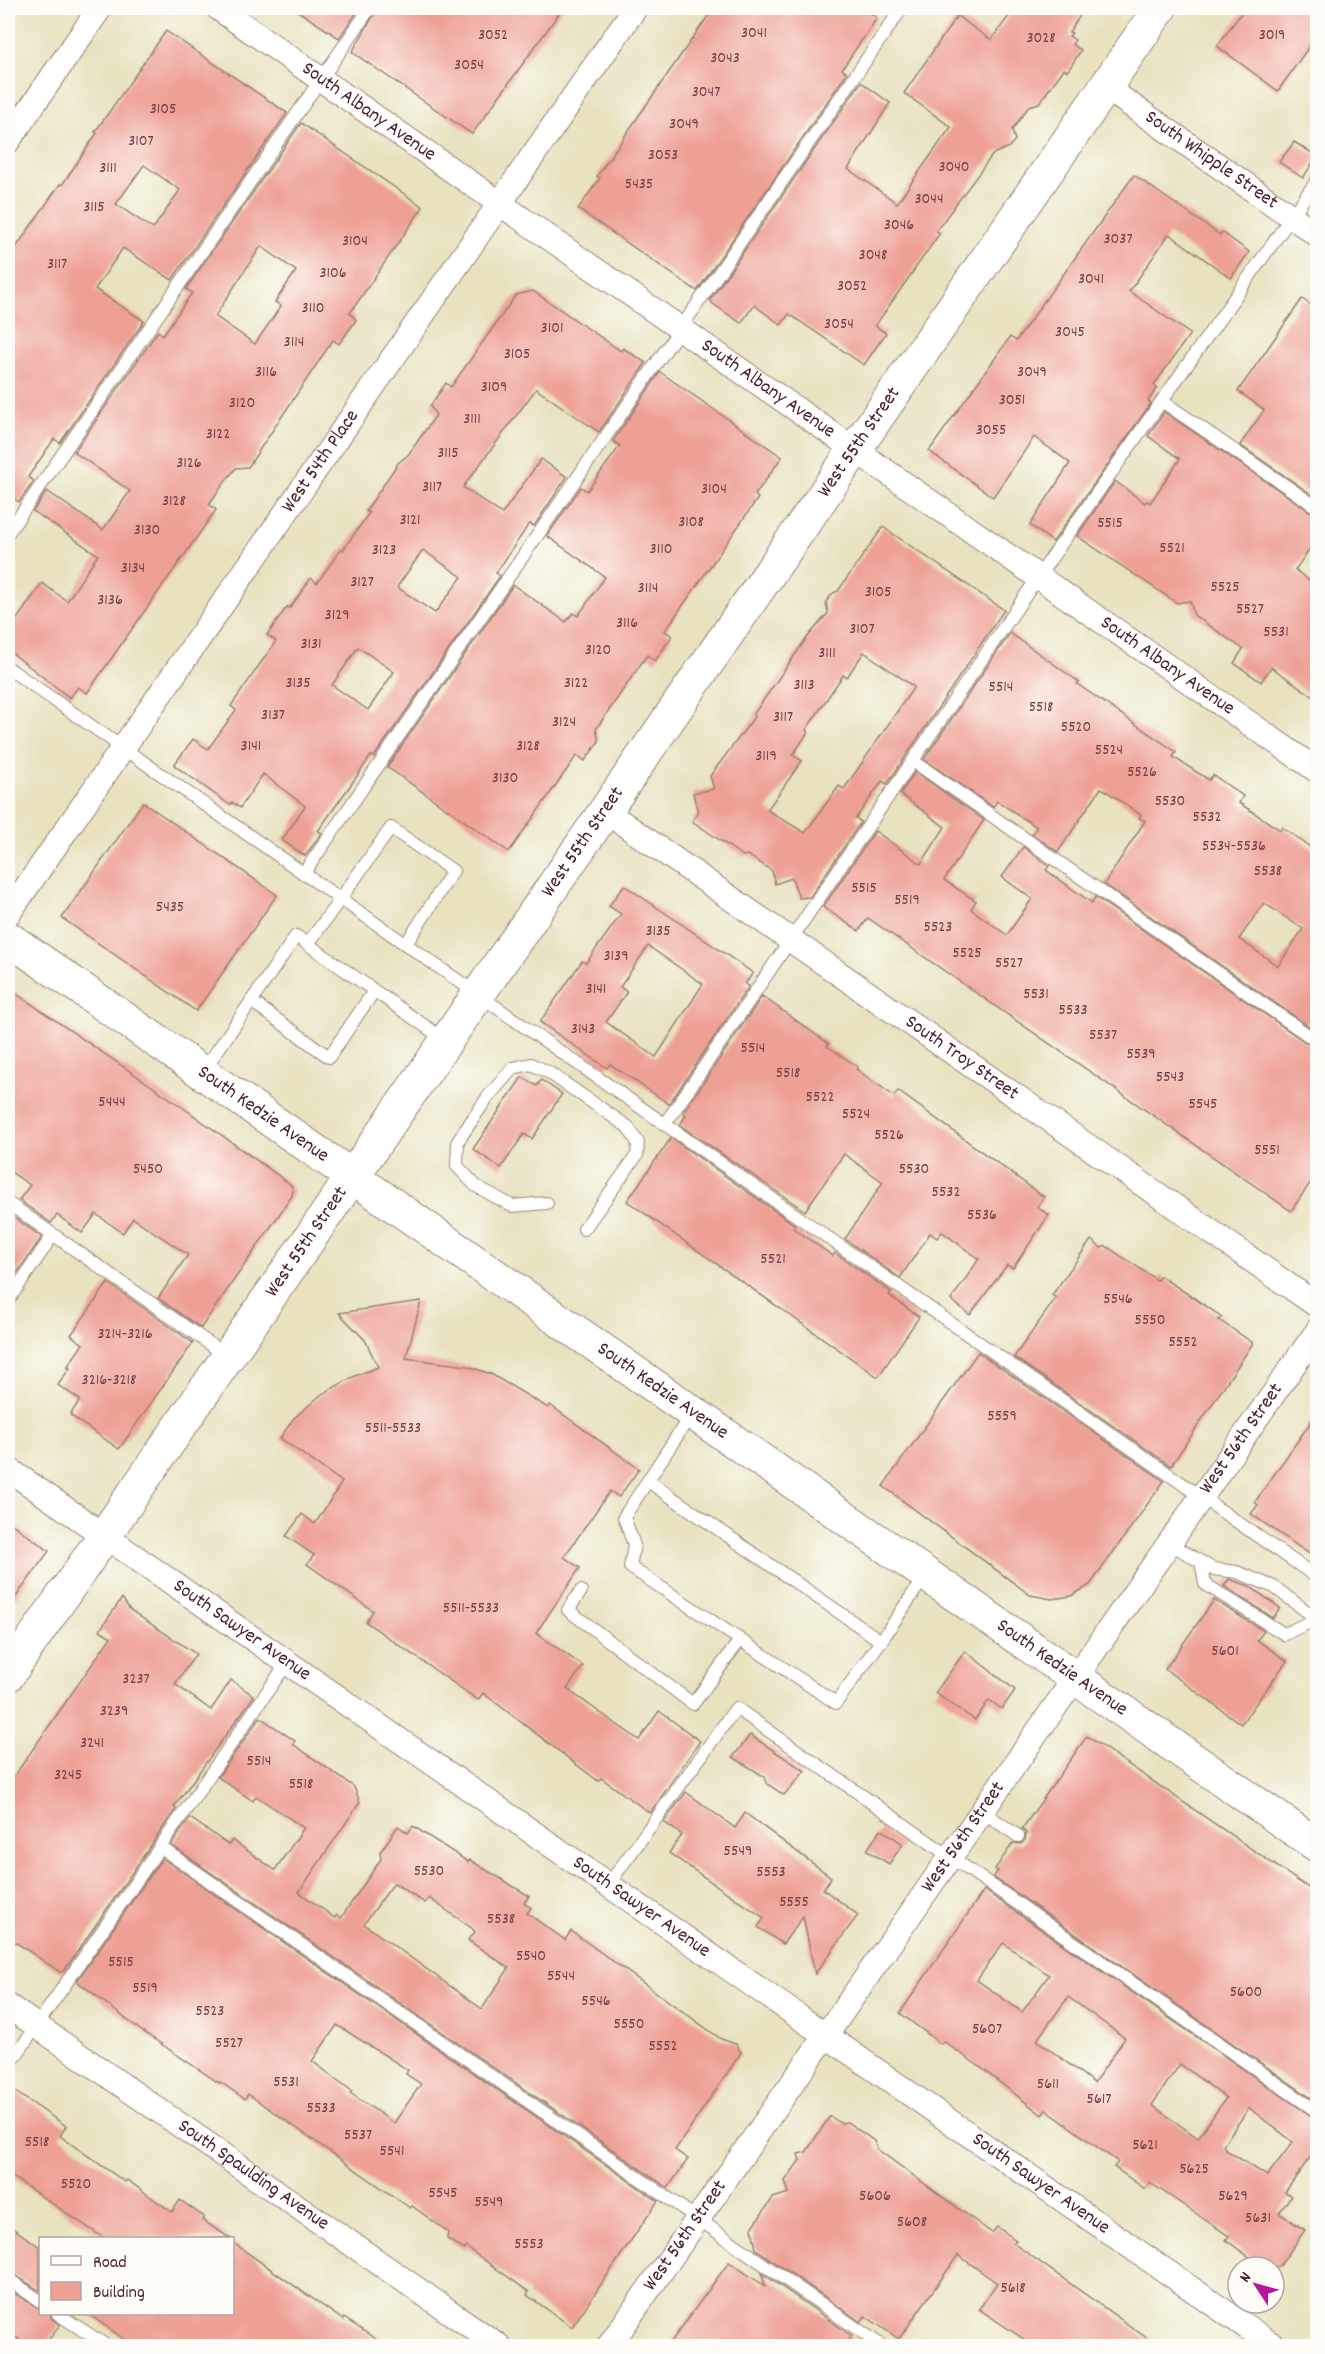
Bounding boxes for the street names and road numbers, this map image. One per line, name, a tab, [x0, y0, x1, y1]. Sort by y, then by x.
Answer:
street label: South Albany Avenue	[295, 56, 441, 169]
street label: South Whipple Street	[1138, 104, 1283, 217]
street label: South Albany Avenue	[695, 333, 841, 446]
street label: West 55th Street	[811, 382, 908, 504]
street label: West 54th Place	[275, 404, 367, 519]
street label: South Albany Avenue	[1094, 610, 1240, 723]
street label: West 55th Street	[535, 781, 632, 903]
street label: South Troy Street	[899, 1009, 1024, 1108]
street label: South Kedzie Avenue	[191, 1059, 334, 1170]
street label: West 55th Street	[259, 1181, 355, 1303]
street label: South Kedzie Avenue	[591, 1336, 734, 1447]
street label: West 56th Street	[1193, 1378, 1290, 1500]
street label: South Sawyer Avenue	[167, 1573, 316, 1689]
street label: South Kedzie Avenue	[990, 1613, 1133, 1724]
street label: West 56th Street	[915, 1776, 1012, 1899]
street label: South Sawyer Avenue	[566, 1850, 716, 1965]
street label: South Spaulding Avenue	[172, 2113, 335, 2238]
street label: South Sawyer Avenue	[966, 2126, 1115, 2242]
street label: West 56th Street	[637, 2175, 734, 2297]

